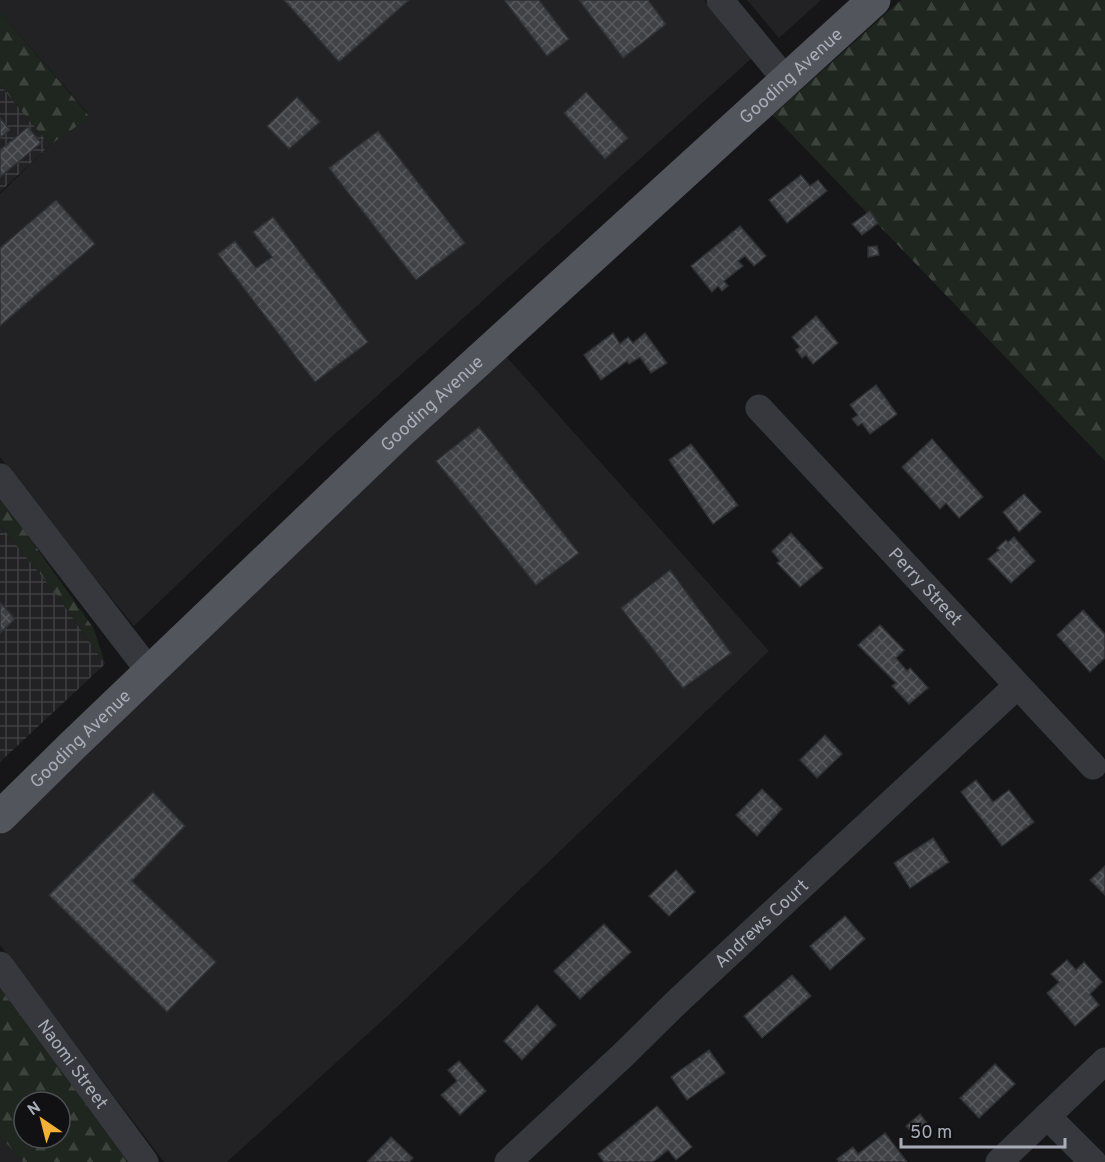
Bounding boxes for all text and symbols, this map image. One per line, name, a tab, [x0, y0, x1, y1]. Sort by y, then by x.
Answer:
street label: Gooding Avenue	[735, 24, 848, 130]
street label: Gooding Avenue	[376, 351, 489, 457]
street label: Perry Street	[882, 543, 966, 631]
street label: Gooding Avenue	[26, 686, 137, 794]
street label: Andrews Court	[710, 875, 814, 974]
street label: Naomi Street	[32, 1015, 112, 1113]
north arrow	[12, 1090, 72, 1150]
scale bar	[901, 1111, 1064, 1149]
text: 50 m	[910, 1122, 952, 1145]

